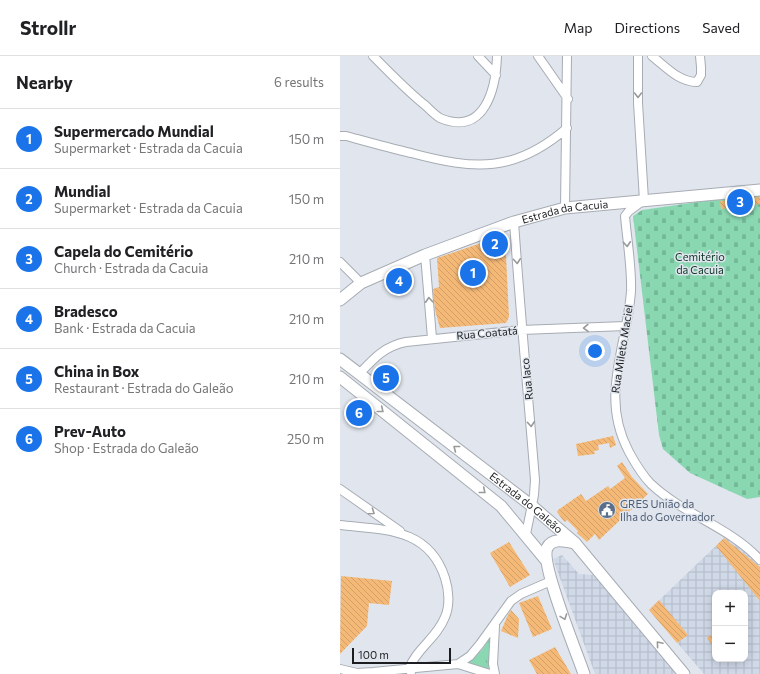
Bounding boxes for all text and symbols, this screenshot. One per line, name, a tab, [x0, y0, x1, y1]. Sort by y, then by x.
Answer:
text: Strollr	[20, 16, 76, 39]
text: Map	[564, 19, 593, 36]
text: Directions	[615, 19, 680, 36]
text: Saved	[702, 19, 740, 36]
text: Nearby	[16, 72, 73, 93]
text: 6 results	[274, 74, 324, 90]
one-way arrow	[634, 92, 642, 98]
text: Supermercado Mundial	[54, 122, 214, 140]
text: 1	[26, 131, 32, 147]
text: 150 m	[289, 131, 324, 147]
text: Supermarket · Estrada da Cacuia	[54, 140, 243, 156]
text: Mundial	[54, 182, 111, 200]
pin: 3	[727, 187, 753, 217]
text: 2	[25, 191, 33, 207]
text: 150 m	[289, 191, 324, 207]
street label: Estrada da Cacuia	[520, 197, 609, 226]
text: Supermarket · Estrada da Cacuia	[54, 200, 243, 216]
pin: 2	[482, 229, 508, 259]
one-way arrow	[623, 241, 632, 247]
text: Capela do Cemitério	[54, 242, 193, 260]
park label: Cemitério da Cacuia	[675, 250, 725, 276]
text: 3	[25, 251, 33, 267]
text: 210 m	[289, 251, 324, 267]
pin: 1	[460, 258, 486, 288]
one-way arrow	[512, 258, 521, 264]
text: Church · Estrada da Cacuia	[54, 260, 208, 276]
pin: 4	[386, 266, 412, 296]
one-way arrow	[424, 297, 433, 303]
text: Bradesco	[54, 302, 118, 320]
street label: Rua Mileto Maciel	[608, 304, 635, 394]
text: 4	[25, 311, 33, 327]
text: 210 m	[289, 311, 324, 327]
text: Bank · Estrada da Cacuia	[54, 320, 196, 336]
street label: Rua Coatatá	[456, 323, 518, 342]
one-way arrow	[583, 323, 589, 332]
your location	[585, 341, 605, 361]
street label: Rua Iaco	[518, 357, 535, 401]
text: China in Box	[54, 362, 139, 380]
pin: 5	[373, 363, 399, 393]
text: 5	[25, 371, 33, 387]
text: 210 m	[289, 371, 324, 387]
text: Restaurant · Estrada do Galeão	[54, 380, 233, 396]
pin: 6	[346, 398, 372, 428]
one-way arrow	[377, 405, 384, 412]
one-way arrow	[526, 421, 535, 427]
text: Prev-Auto	[54, 422, 126, 440]
text: 6	[25, 431, 33, 447]
text: 250 m	[287, 431, 324, 447]
text: Shop · Estrada do Galeão	[54, 440, 199, 456]
one-way arrow	[454, 446, 461, 453]
street label: Estrada do Galeão	[487, 469, 566, 536]
one-way arrow	[478, 487, 485, 494]
place label: GRES União da Ilha do Governador	[620, 497, 715, 523]
public building icon: GRES União da Ilha do Governador	[597, 500, 617, 520]
one-way arrow	[367, 507, 374, 514]
map controls	[712, 590, 748, 662]
button: +	[712, 590, 748, 626]
one-way arrow	[560, 614, 568, 621]
button: −	[712, 626, 748, 662]
one-way arrow	[657, 641, 664, 649]
scale bar	[352, 646, 451, 665]
text: 100 m	[358, 648, 389, 661]

